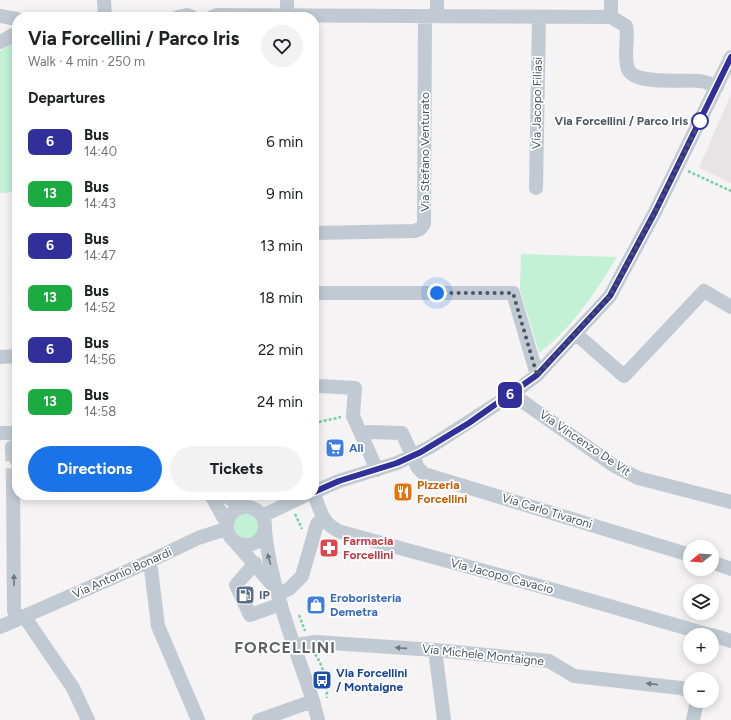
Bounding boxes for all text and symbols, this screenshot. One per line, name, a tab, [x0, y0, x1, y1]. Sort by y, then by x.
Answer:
button: heart	[261, 25, 303, 67]
text: Via Forcellini / Parco Iris	[28, 27, 239, 50]
text: Walk · 4 min · 250 m	[28, 54, 145, 69]
street label: Via Jacopo Filiasi	[529, 57, 545, 149]
text: Departures	[28, 89, 105, 107]
street label: Via Stefano Venturato	[418, 92, 432, 212]
marker: Via Forcellini / Parco Iris	[691, 112, 709, 130]
place label: Via Forcellini / Parco Iris	[555, 114, 688, 128]
text: Bus	[84, 126, 109, 144]
text: 6	[46, 133, 54, 150]
text: 6 min	[266, 133, 303, 151]
text: 14:40	[84, 144, 117, 159]
text: Bus	[84, 178, 109, 196]
text: 13	[43, 185, 57, 202]
text: 9 min	[266, 185, 303, 203]
text: 14:43	[84, 196, 116, 211]
text: Bus	[84, 230, 109, 248]
text: 6	[46, 237, 54, 254]
text: 13 min	[260, 237, 303, 255]
text: 14:47	[84, 248, 116, 263]
text: Bus	[84, 282, 109, 300]
your location	[427, 283, 447, 303]
text: 13	[43, 289, 57, 306]
text: 18 min	[259, 289, 303, 307]
text: 14:52	[84, 300, 115, 315]
text: Bus	[84, 334, 109, 352]
text: 6	[46, 341, 54, 358]
text: 22 min	[258, 341, 303, 359]
text: 14:56	[84, 352, 116, 367]
line badge: 6	[497, 382, 523, 408]
text: Bus	[84, 386, 109, 404]
text: 6	[506, 386, 514, 403]
text: 13	[43, 393, 57, 410]
text: 24 min	[257, 393, 303, 411]
text: 14:58	[84, 404, 116, 419]
street label: Via Vincenzo De Vit	[537, 407, 634, 479]
supermarket icon: Alì	[324, 437, 346, 459]
place label: Alì	[349, 441, 364, 455]
button: Directions	[28, 446, 162, 492]
button: Tickets	[170, 446, 303, 492]
place label: Pizzeria Forcellini	[417, 478, 467, 506]
restaurant icon: Pizzeria Forcellini	[392, 481, 414, 503]
street label: Via Carlo Tivaroni	[500, 491, 594, 531]
place label: Farmacia Forcellini	[343, 534, 393, 562]
pharmacy icon: Farmacia Forcellini	[318, 537, 340, 559]
north arrow	[683, 540, 719, 576]
map controls	[683, 540, 719, 708]
street label: Via Antonio Bonardi	[70, 545, 174, 601]
one-way arrow	[266, 553, 272, 565]
street label: Via Jacopo Cavacio	[449, 556, 555, 597]
one-way arrow	[11, 573, 17, 586]
fuel station icon: IP	[234, 584, 256, 606]
button: layers	[683, 584, 719, 620]
place label: IP	[259, 588, 270, 602]
place label: Eroboristeria Demetra	[330, 591, 401, 619]
shop icon: Eroboristeria Demetra	[305, 594, 327, 616]
button: +	[683, 628, 719, 664]
district label: FORCELLINI	[234, 638, 336, 657]
street label: Via Michele Montaigne	[421, 642, 545, 668]
one-way arrow	[395, 644, 407, 651]
place label: Via Forcellini / Montaigne	[336, 666, 407, 694]
bus stop icon: Via Forcellini / Montaigne	[311, 669, 333, 691]
button: −	[683, 672, 719, 708]
one-way arrow	[646, 681, 658, 688]

